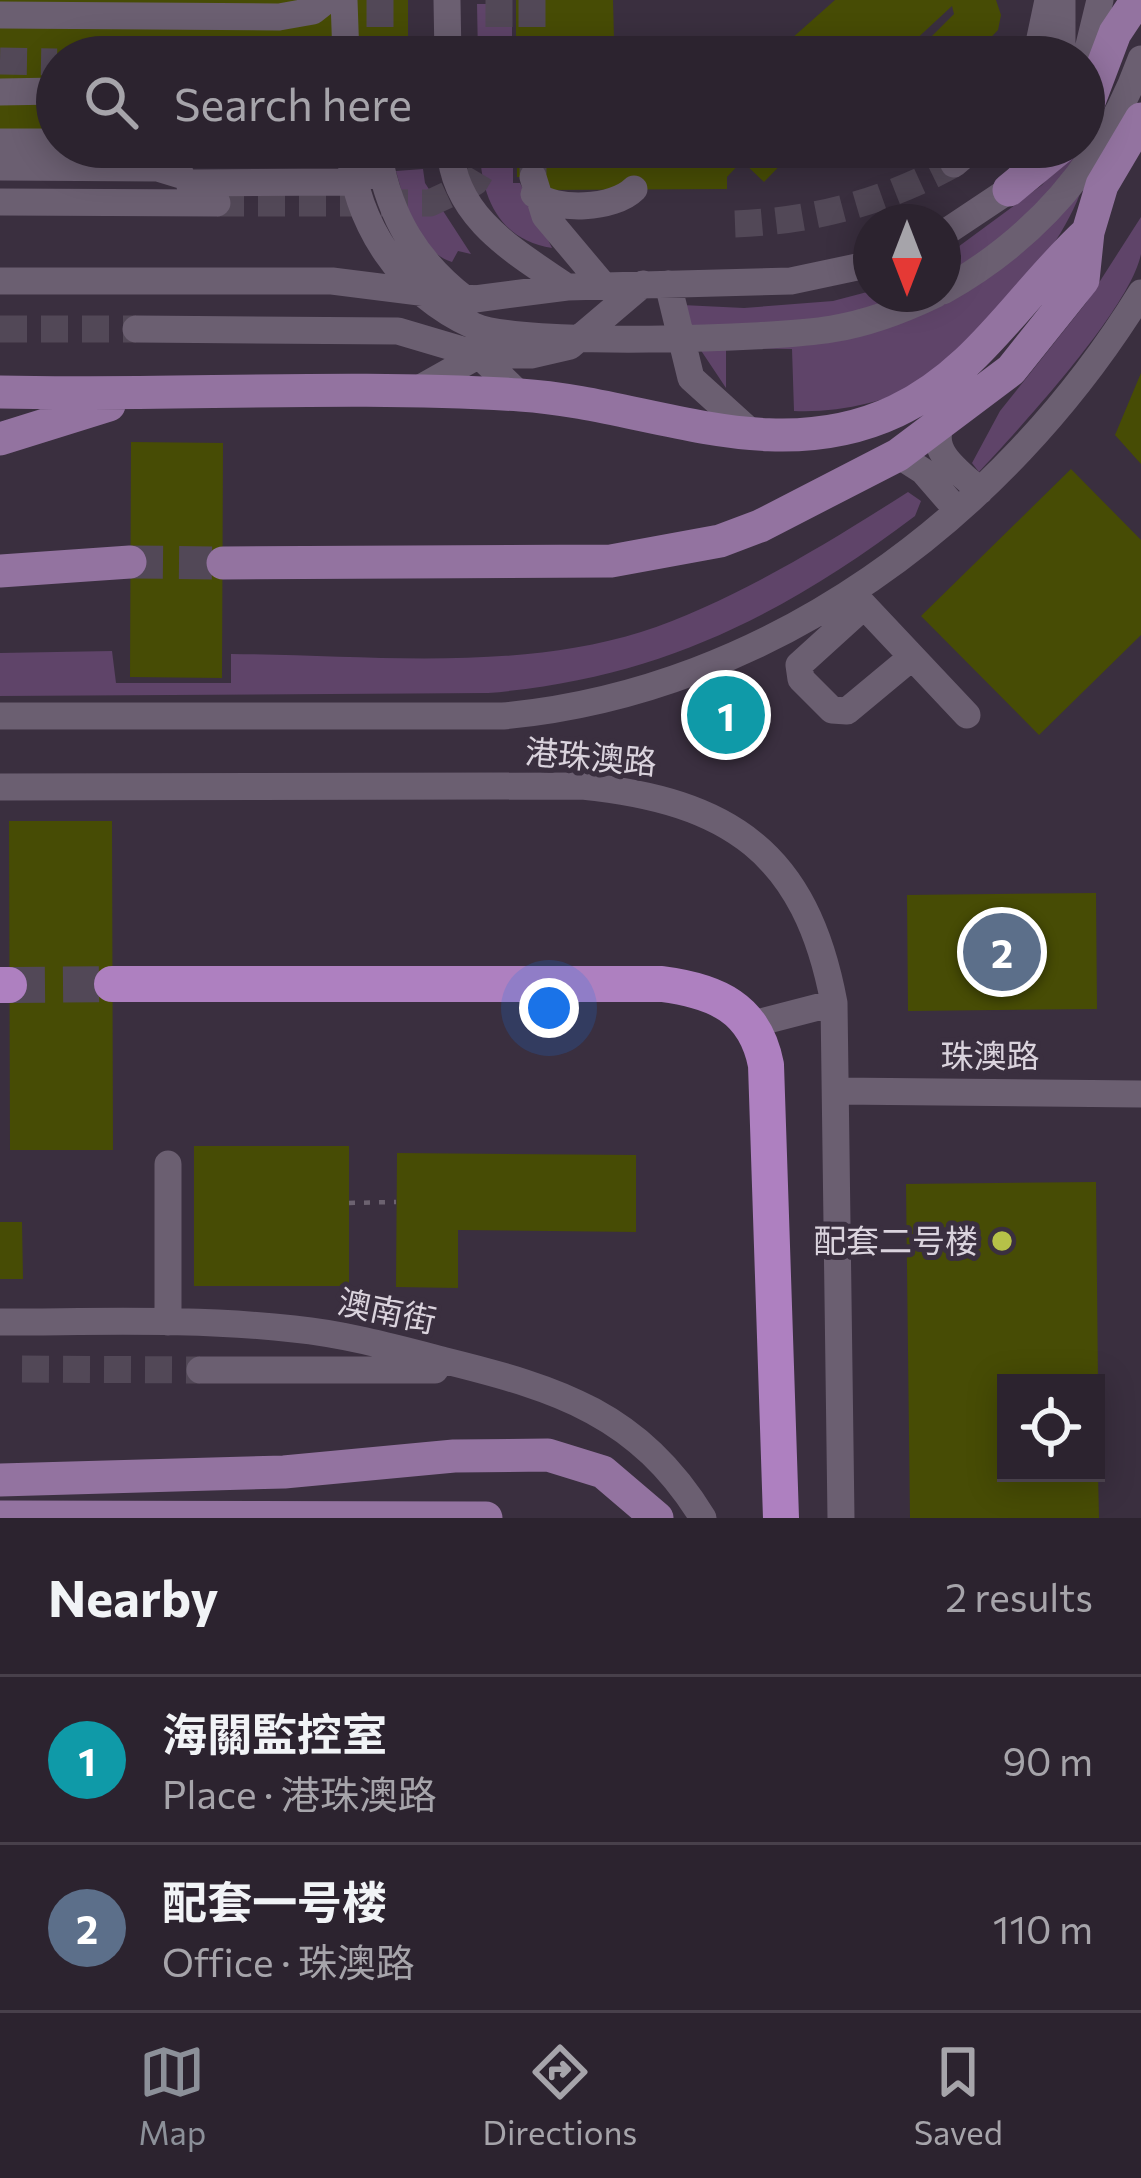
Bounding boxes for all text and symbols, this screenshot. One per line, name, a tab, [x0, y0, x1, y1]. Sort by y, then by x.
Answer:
search box	[36, 36, 1105, 168]
icon: search	[78, 69, 144, 135]
text: Search here	[174, 75, 412, 130]
north arrow	[853, 204, 961, 312]
pin: 1	[687, 670, 765, 760]
street label: 港珠澳路	[524, 729, 659, 782]
pin: 2	[963, 907, 1041, 997]
your location	[519, 978, 579, 1038]
street label: 珠澳路	[941, 1034, 1040, 1075]
place label: 配套二号楼	[813, 1219, 978, 1260]
marker: 配套二号楼	[989, 1228, 1015, 1254]
street label: 澳南街	[335, 1279, 440, 1340]
map controls	[997, 1374, 1105, 1482]
button: locate	[997, 1374, 1105, 1482]
text: Nearby	[48, 1565, 218, 1628]
text: 2 results	[945, 1572, 1093, 1620]
text: 海關監控室	[162, 1705, 387, 1760]
text: 1	[78, 1736, 96, 1784]
text: 90 m	[1002, 1736, 1093, 1784]
text: Place · 港珠澳路	[162, 1769, 437, 1817]
text: 配套一号楼	[162, 1873, 387, 1928]
text: 2	[76, 1904, 98, 1952]
text: 110 m	[993, 1904, 1093, 1952]
text: Office · 珠澳路	[162, 1937, 415, 1985]
tab: Map	[138, 2039, 206, 2152]
tab: Directions	[483, 2039, 637, 2152]
tab: Saved	[914, 2039, 1003, 2152]

